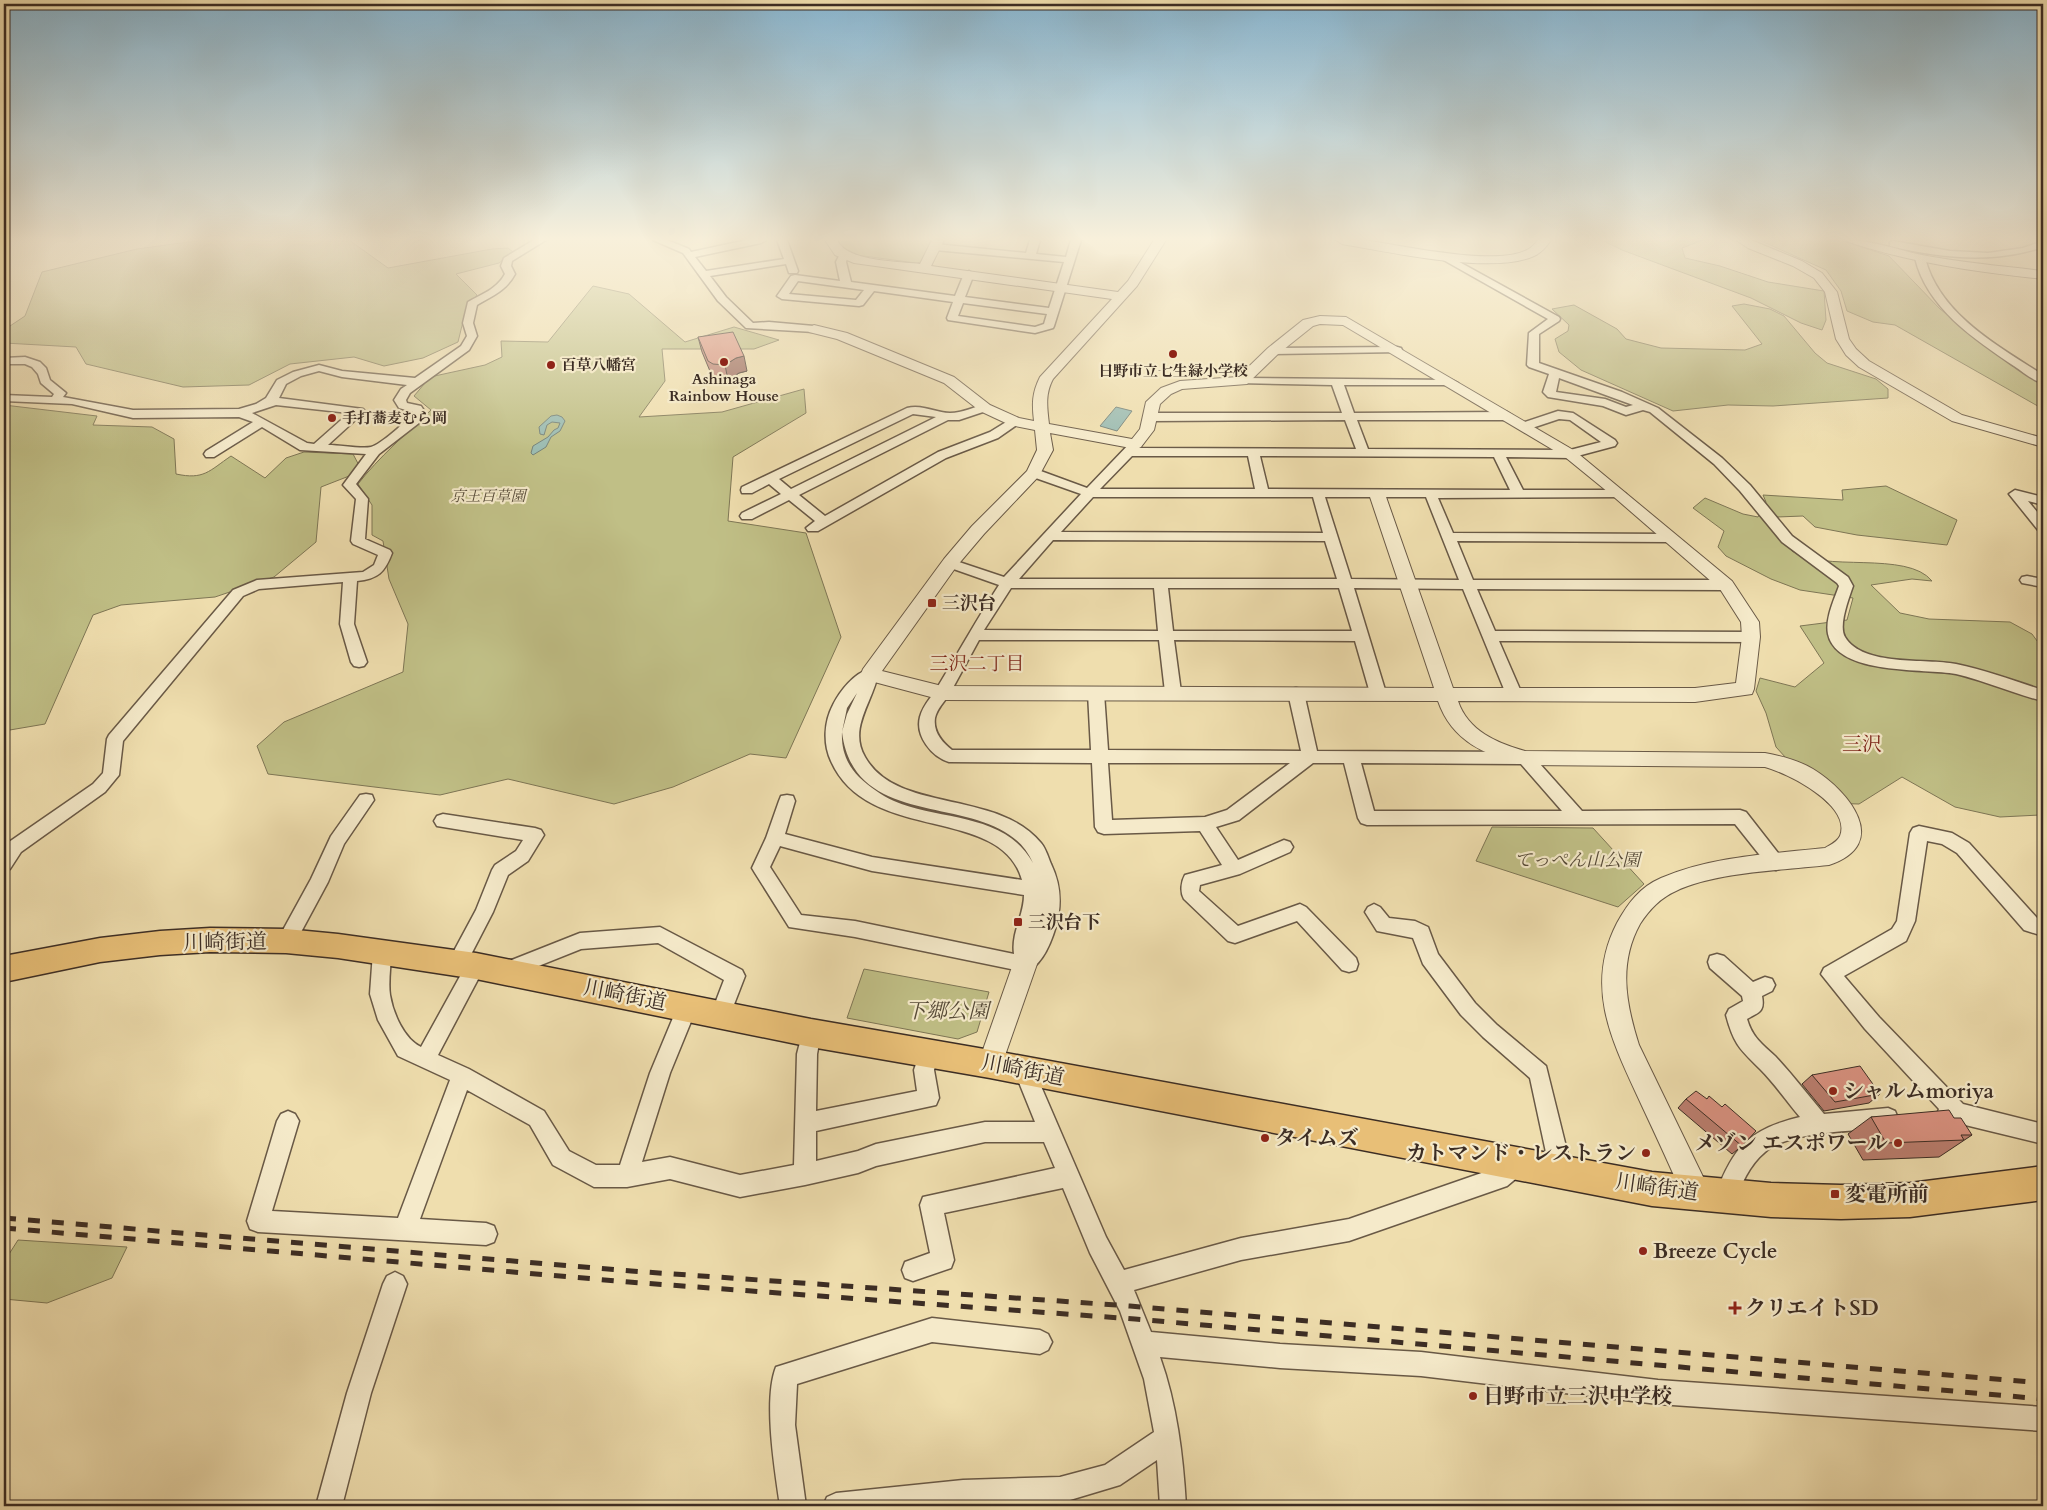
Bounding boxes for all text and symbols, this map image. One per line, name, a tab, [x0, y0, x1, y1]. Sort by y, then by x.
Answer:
marker: 日野市立七生緑小学校	[1167, 348, 1179, 360]
place label: 百草八幡宮	[561, 355, 636, 375]
marker: Ashinaga Rainbow House	[718, 356, 730, 368]
marker: 百草八幡宮	[545, 359, 557, 371]
place label: 日野市立七生緑小学校	[1098, 361, 1248, 381]
place label: Ashinaga Rainbow House	[669, 369, 779, 406]
place label: 手打蕎麦むら岡	[342, 408, 447, 428]
marker: 手打蕎麦むら岡	[326, 412, 338, 424]
park label: 京王百草園	[450, 486, 528, 506]
place label: 三沢台	[942, 591, 996, 616]
marker: 三沢台	[926, 597, 938, 609]
district label: 三沢二丁目	[929, 651, 1025, 677]
district label: 三沢	[1842, 731, 1882, 758]
park label: てっぺん山公園	[1514, 848, 1643, 873]
place label: 三沢台下	[1028, 910, 1100, 935]
marker: 三沢台下	[1012, 916, 1024, 928]
street label: 川崎街道	[183, 927, 267, 958]
street label: 川崎街道	[581, 973, 669, 1018]
park label: 下郷公園	[905, 997, 992, 1026]
street label: 川崎街道	[979, 1048, 1067, 1093]
place label: シャルムmoriya	[1843, 1077, 1995, 1106]
marker: シャルムmoriya	[1827, 1085, 1839, 1097]
place label: タイムズ	[1275, 1124, 1359, 1153]
place label: メゾン エスポワール	[1694, 1129, 1888, 1158]
marker: タイムズ	[1259, 1132, 1271, 1144]
marker: メゾン エスポワール	[1892, 1137, 1904, 1149]
place label: カトマンド・レストラン	[1406, 1139, 1636, 1168]
marker: カトマンド・レストラン	[1640, 1147, 1652, 1159]
street label: 川崎街道	[1613, 1167, 1701, 1208]
place label: 変電所前	[1845, 1180, 1929, 1209]
marker: 変電所前	[1829, 1188, 1841, 1200]
place label: Breeze Cycle	[1653, 1237, 1777, 1266]
marker: Breeze Cycle	[1637, 1245, 1649, 1257]
place label: クリエイトSD	[1745, 1294, 1879, 1323]
marker: クリエイトSD	[1729, 1302, 1741, 1314]
place label: 日野市立三沢中学校	[1483, 1382, 1672, 1411]
marker: 日野市立三沢中学校	[1467, 1390, 1479, 1402]

